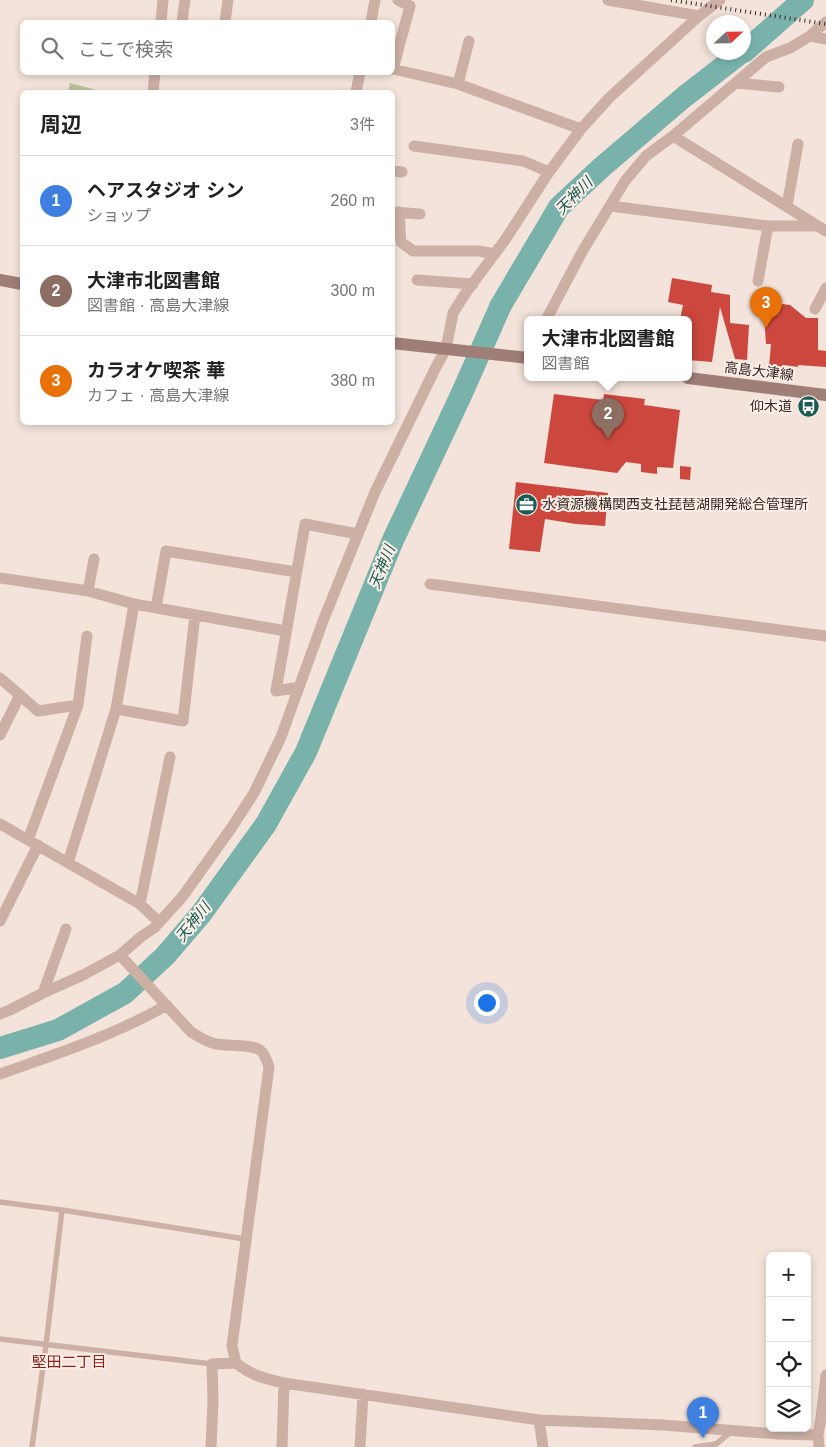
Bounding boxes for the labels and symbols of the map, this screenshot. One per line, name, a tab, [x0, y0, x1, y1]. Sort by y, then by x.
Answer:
north arrow	[706, 15, 751, 60]
water label: 天神川	[552, 172, 597, 218]
pin: 3	[750, 287, 782, 328]
street label: 高島大津線	[723, 359, 795, 383]
bus stop icon: 仰木道	[796, 394, 820, 418]
pin: 2	[592, 398, 624, 439]
place label: 仰木道	[750, 398, 792, 414]
office icon: 水資源機構関西支社琵琶湖開発総合管理所	[514, 492, 538, 516]
place label: 水資源機構関西支社琵琶湖開発総合管理所	[542, 496, 808, 512]
water label: 天神川	[365, 541, 399, 591]
water label: 天神川	[172, 897, 215, 945]
your location	[474, 990, 500, 1016]
district label: 堅田二丁目	[31, 1353, 107, 1370]
pin: 1	[687, 1397, 719, 1438]

